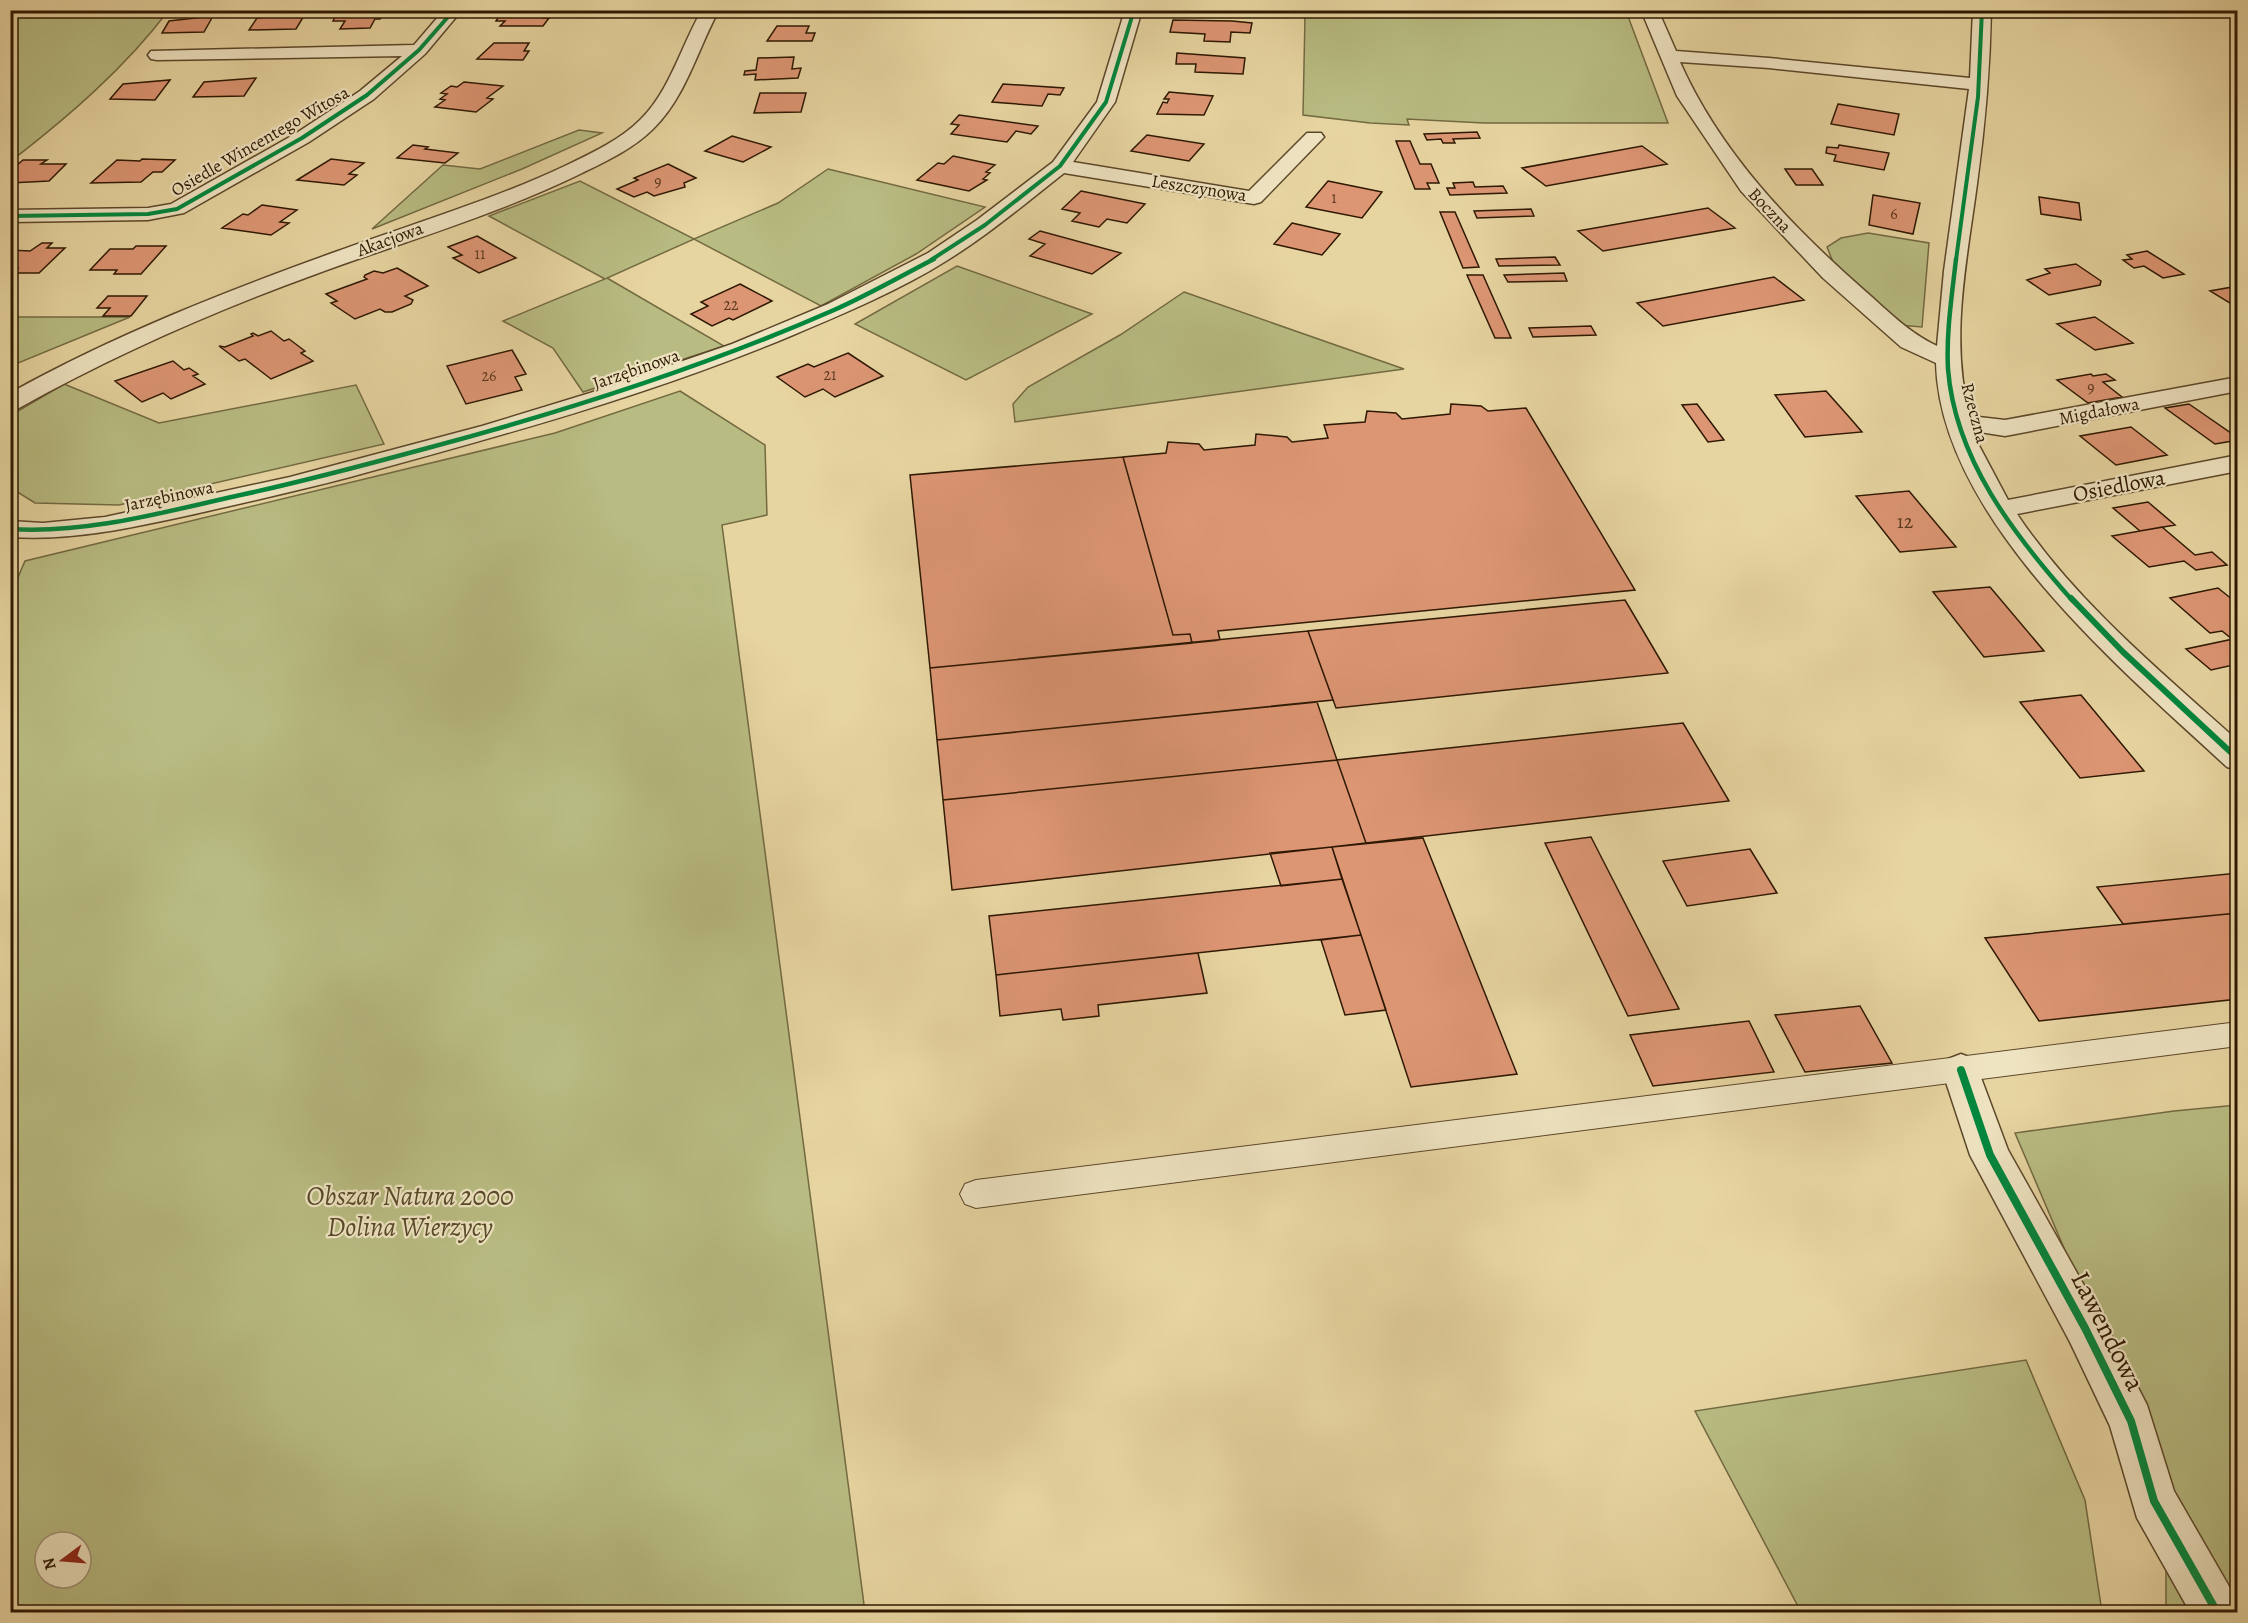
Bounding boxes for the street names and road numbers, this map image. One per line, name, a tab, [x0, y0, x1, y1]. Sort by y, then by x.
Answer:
street label: Osiedle Wincentego Witosa	[167, 80, 354, 202]
street label: Leszczynowa	[1150, 169, 1249, 207]
street label: Boczna	[1743, 182, 1797, 238]
street label: Akacjowa	[353, 216, 427, 262]
street label: Jarzębinowa	[589, 343, 683, 395]
street label: Rzeczna	[1955, 380, 1995, 446]
street label: Migdałowa	[2057, 391, 2142, 431]
street label: Osiedlowa	[2070, 462, 2168, 510]
street label: Jarzębinowa	[122, 475, 216, 517]
street label: Lawendowa	[2062, 1265, 2154, 1397]

